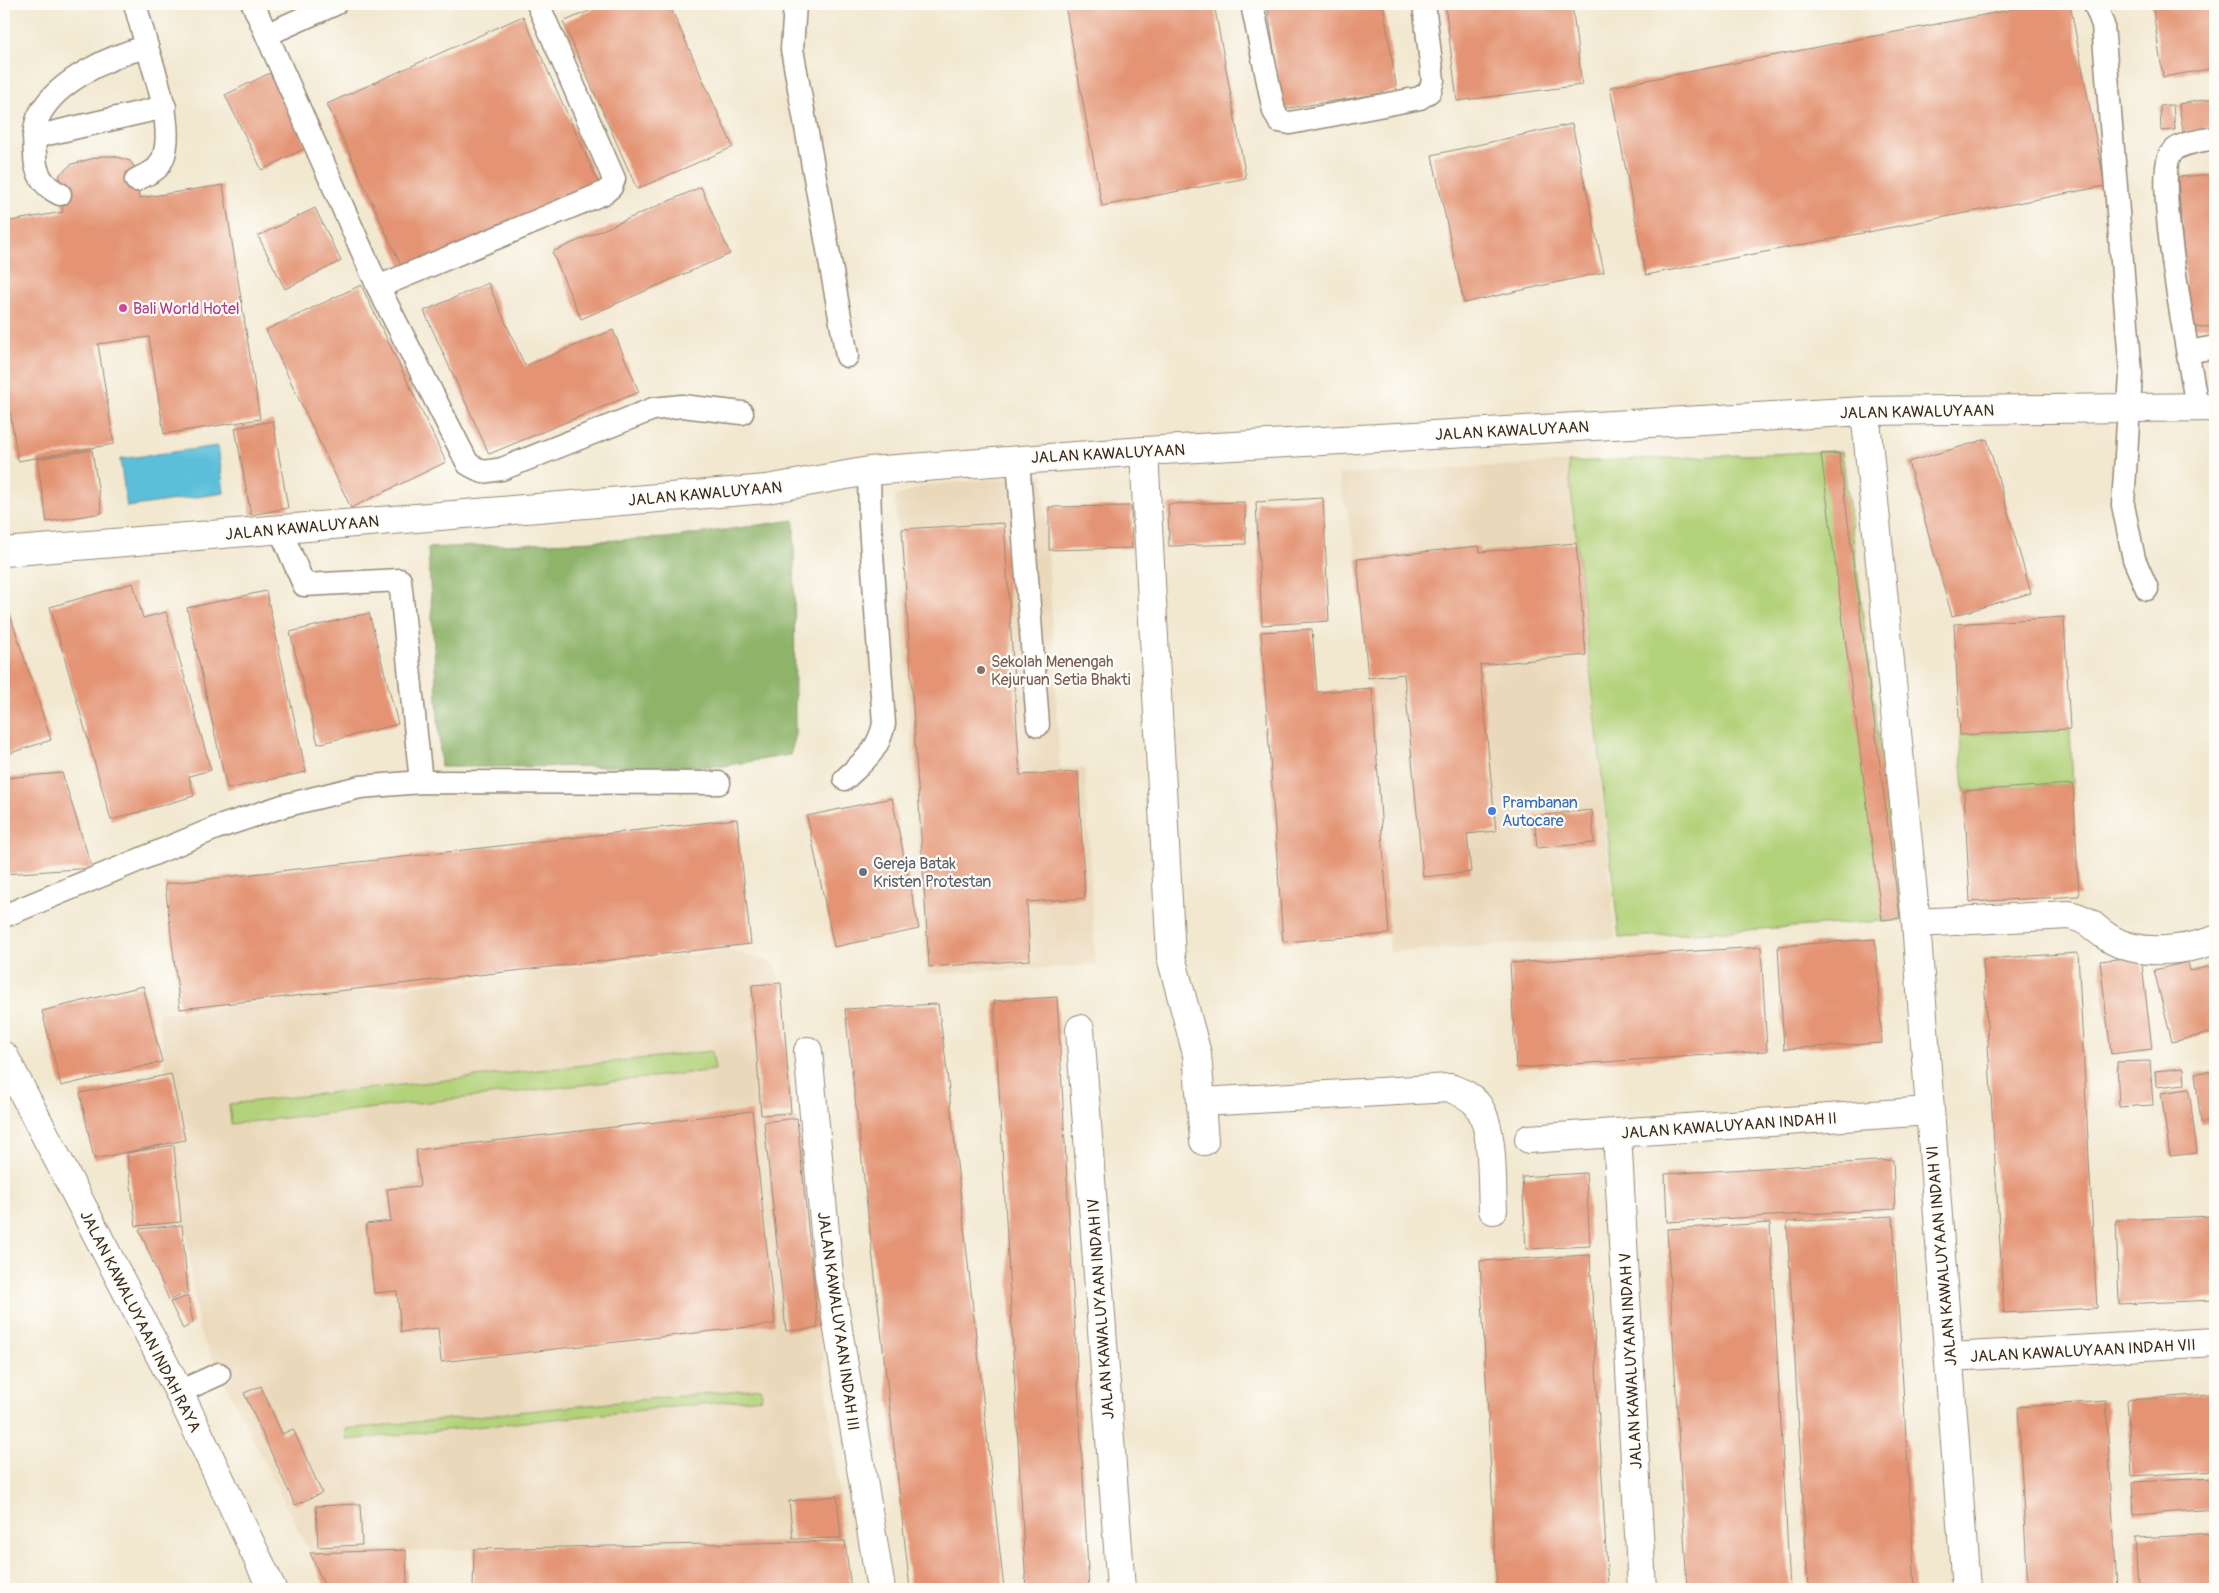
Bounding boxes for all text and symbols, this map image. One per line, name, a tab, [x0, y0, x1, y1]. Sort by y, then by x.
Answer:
place label: Bali World Hotel	[133, 299, 240, 319]
marker: Bali World Hotel	[117, 302, 129, 314]
street label: JALAN KAWALUYAAN	[1840, 401, 1994, 423]
street label: JALAN KAWALUYAAN	[1434, 417, 1590, 445]
street label: JALAN KAWALUYAAN	[1030, 440, 1186, 468]
street label: JALAN KAWALUYAAN	[627, 477, 783, 511]
street label: JALAN KAWALUYAAN	[224, 511, 380, 545]
place label: Sekolah Menengah Kejuruan Setia Bhakti	[991, 652, 1131, 690]
marker: Sekolah Menengah Kejuruan Setia Bhakti	[975, 664, 987, 676]
place label: Prambanan Autocare	[1502, 793, 1578, 831]
marker: Prambanan Autocare	[1486, 805, 1498, 817]
place label: Gereja Batak Kristen Protestan	[873, 854, 991, 892]
marker: Gereja Batak Kristen Protestan	[857, 866, 869, 878]
street label: JALAN KAWALUYAAN INDAH II	[1621, 1108, 1838, 1144]
street label: JALAN KAWALUYAAN INDAH VI	[1922, 1145, 1962, 1367]
street label: JALAN KAWALUYAAN INDAH IV	[1083, 1198, 1119, 1420]
street label: JALAN KAWALUYAAN INDAH RAYA	[75, 1207, 205, 1436]
street label: JALAN KAWALUYAAN INDAH III	[813, 1210, 863, 1432]
street label: JALAN KAWALUYAAN INDAH V	[1615, 1252, 1647, 1470]
street label: JALAN KAWALUYAAN INDAH VII	[1970, 1335, 2196, 1367]

